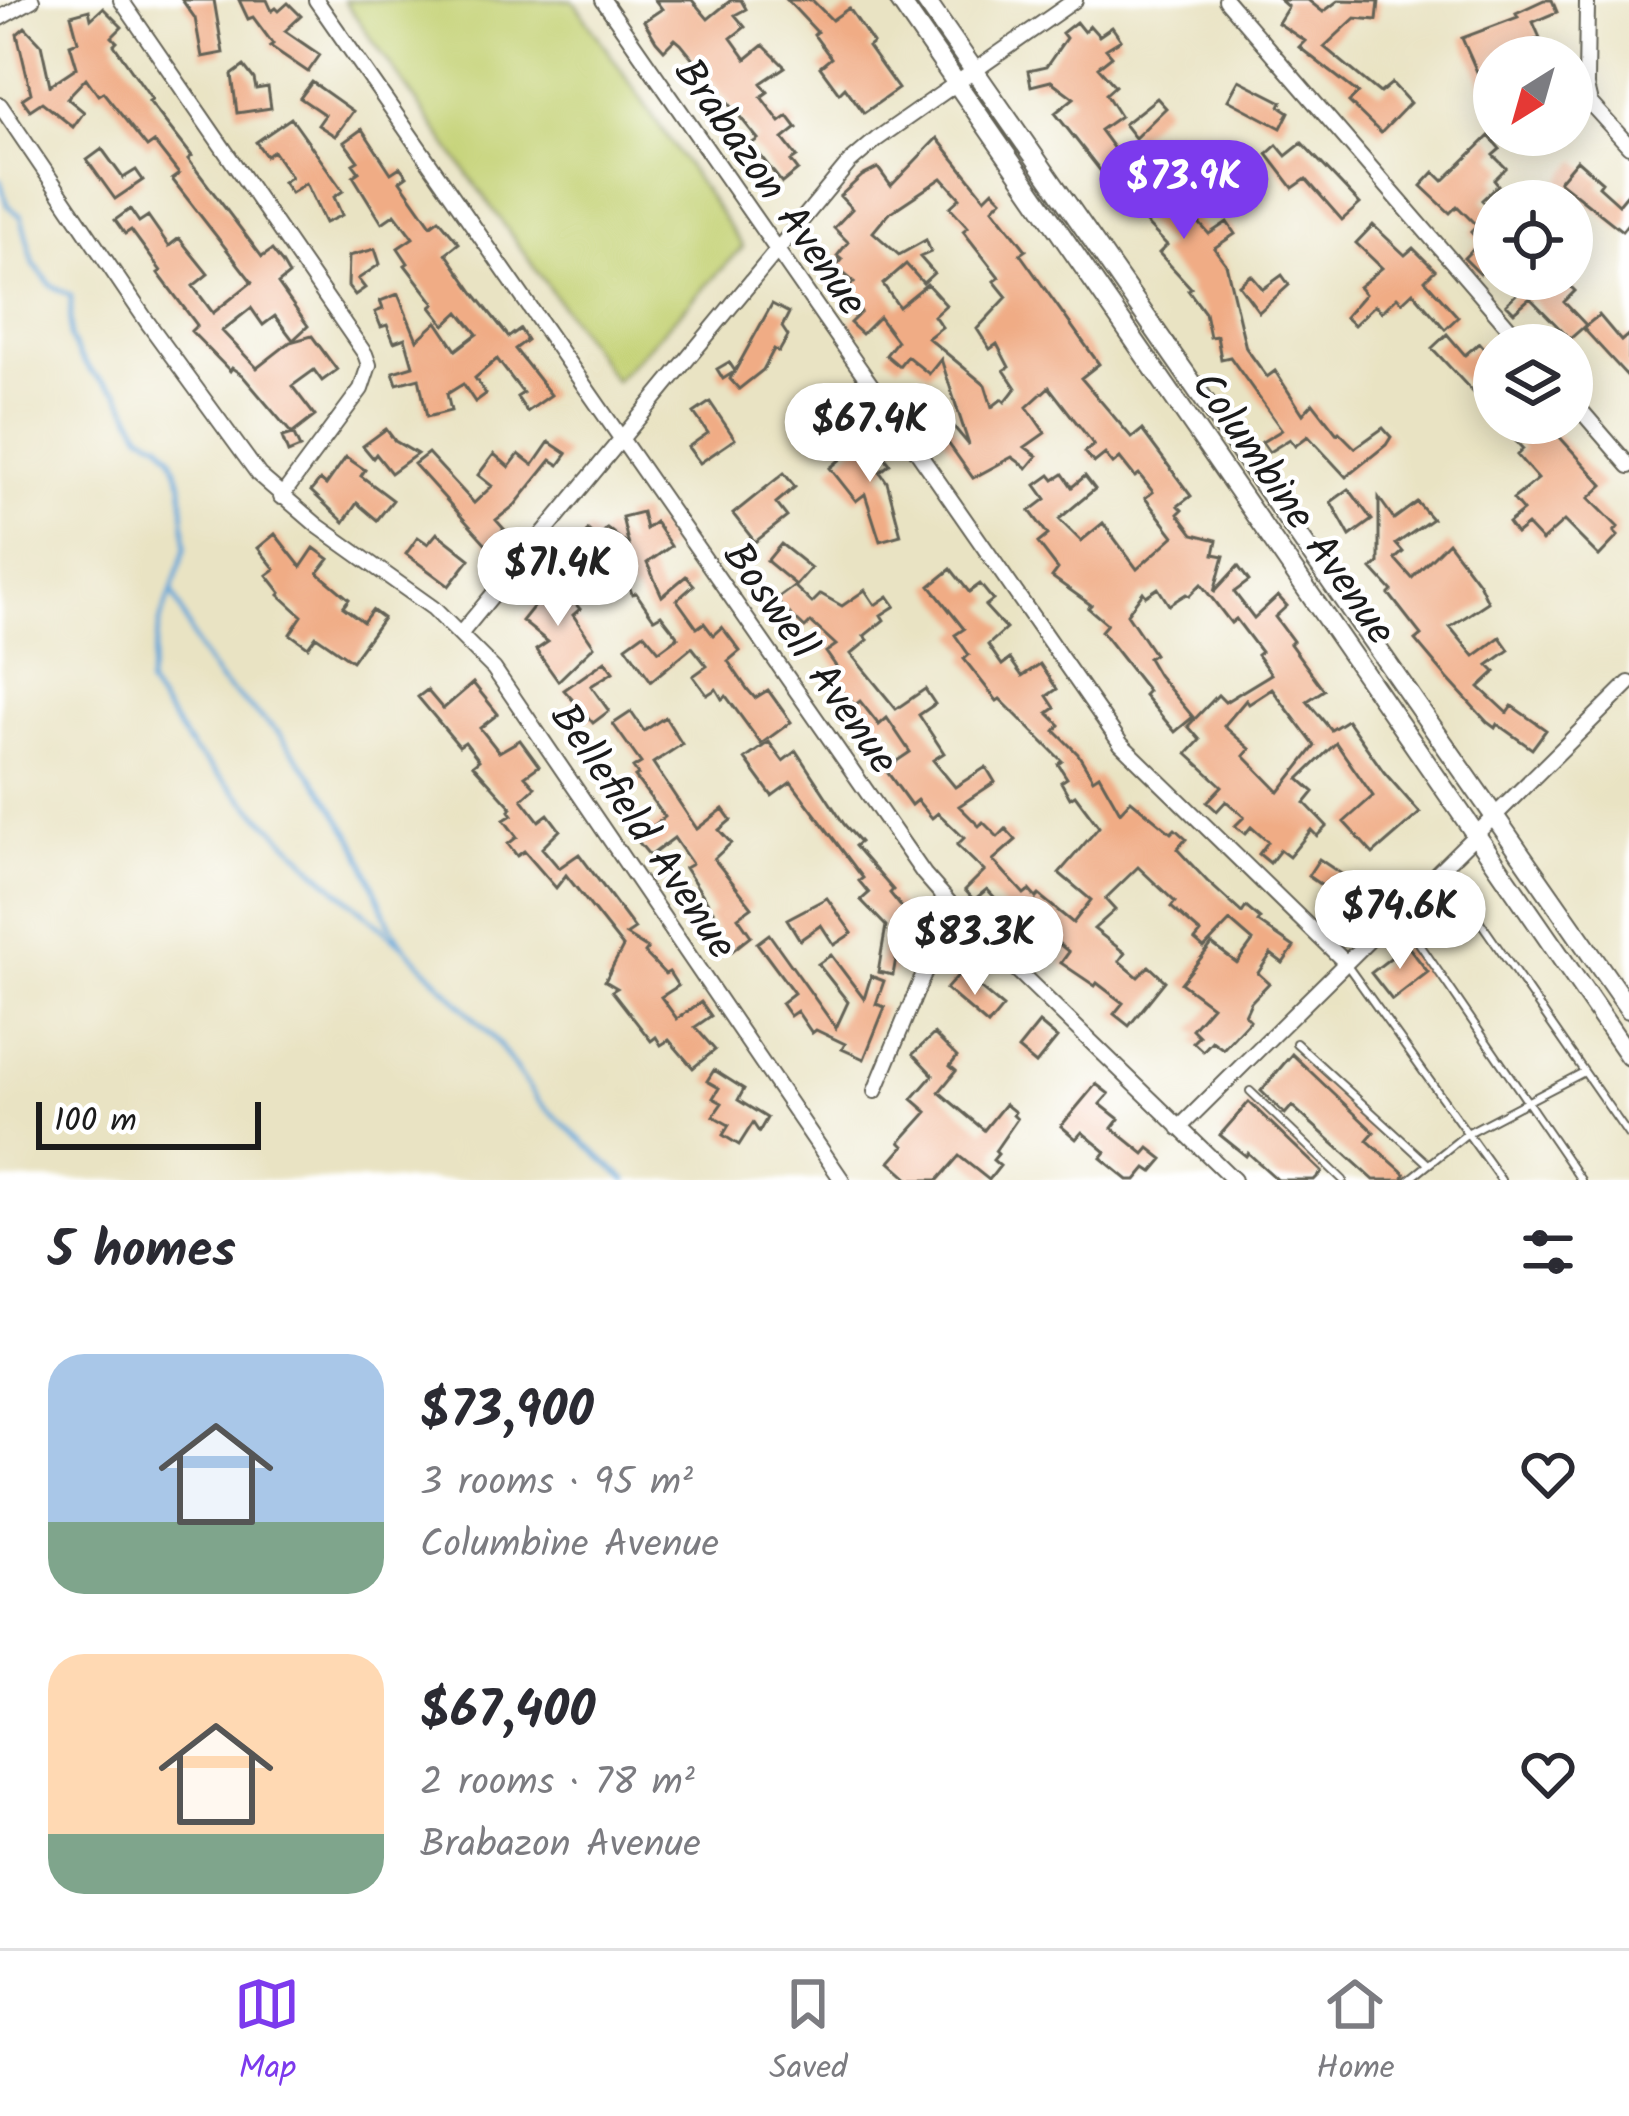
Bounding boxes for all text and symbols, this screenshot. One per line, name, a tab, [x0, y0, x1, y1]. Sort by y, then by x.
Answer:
north arrow	[1473, 36, 1593, 156]
map controls	[1473, 36, 1593, 444]
street label: Brabazon Avenue	[655, 45, 883, 331]
pin: $73.9K	[1086, 140, 1282, 242]
text: $73.9K	[1126, 148, 1242, 210]
button: locate	[1473, 180, 1593, 300]
button: layers	[1473, 324, 1593, 444]
street label: Columbine Avenue	[1172, 358, 1412, 660]
pin: $67.4K	[772, 383, 968, 485]
text: $67.4K	[812, 391, 928, 453]
pin: $71.4K	[460, 527, 656, 629]
street label: Boswell Avenue	[704, 528, 915, 790]
text: $71.4K	[504, 535, 612, 597]
street label: Bellefield Avenue	[531, 690, 753, 974]
pin: $74.6K	[1302, 870, 1498, 972]
text: $74.6K	[1342, 878, 1458, 940]
pin: $83.3K	[877, 896, 1073, 998]
text: $83.3K	[914, 904, 1036, 966]
scale bar	[36, 1096, 261, 1149]
text: 100 m	[54, 1096, 137, 1149]
text: 5 homes	[48, 1212, 236, 1293]
icon: filters	[1515, 1219, 1581, 1285]
text: $73,900	[420, 1372, 594, 1453]
icon: home	[144, 1402, 288, 1546]
icon: heart	[1515, 1441, 1581, 1507]
text: 3 rooms · 95 m²	[420, 1453, 693, 1515]
text: Columbine Avenue	[420, 1515, 719, 1577]
text: $67,400	[420, 1672, 595, 1753]
icon: home	[144, 1702, 288, 1846]
icon: heart	[1515, 1741, 1581, 1807]
text: 2 rooms · 78 m²	[420, 1753, 695, 1815]
text: Brabazon Avenue	[420, 1815, 701, 1877]
tab: Map	[234, 1971, 300, 2096]
tab: Saved	[769, 1971, 848, 2096]
tab: Home	[1316, 1971, 1395, 2096]

